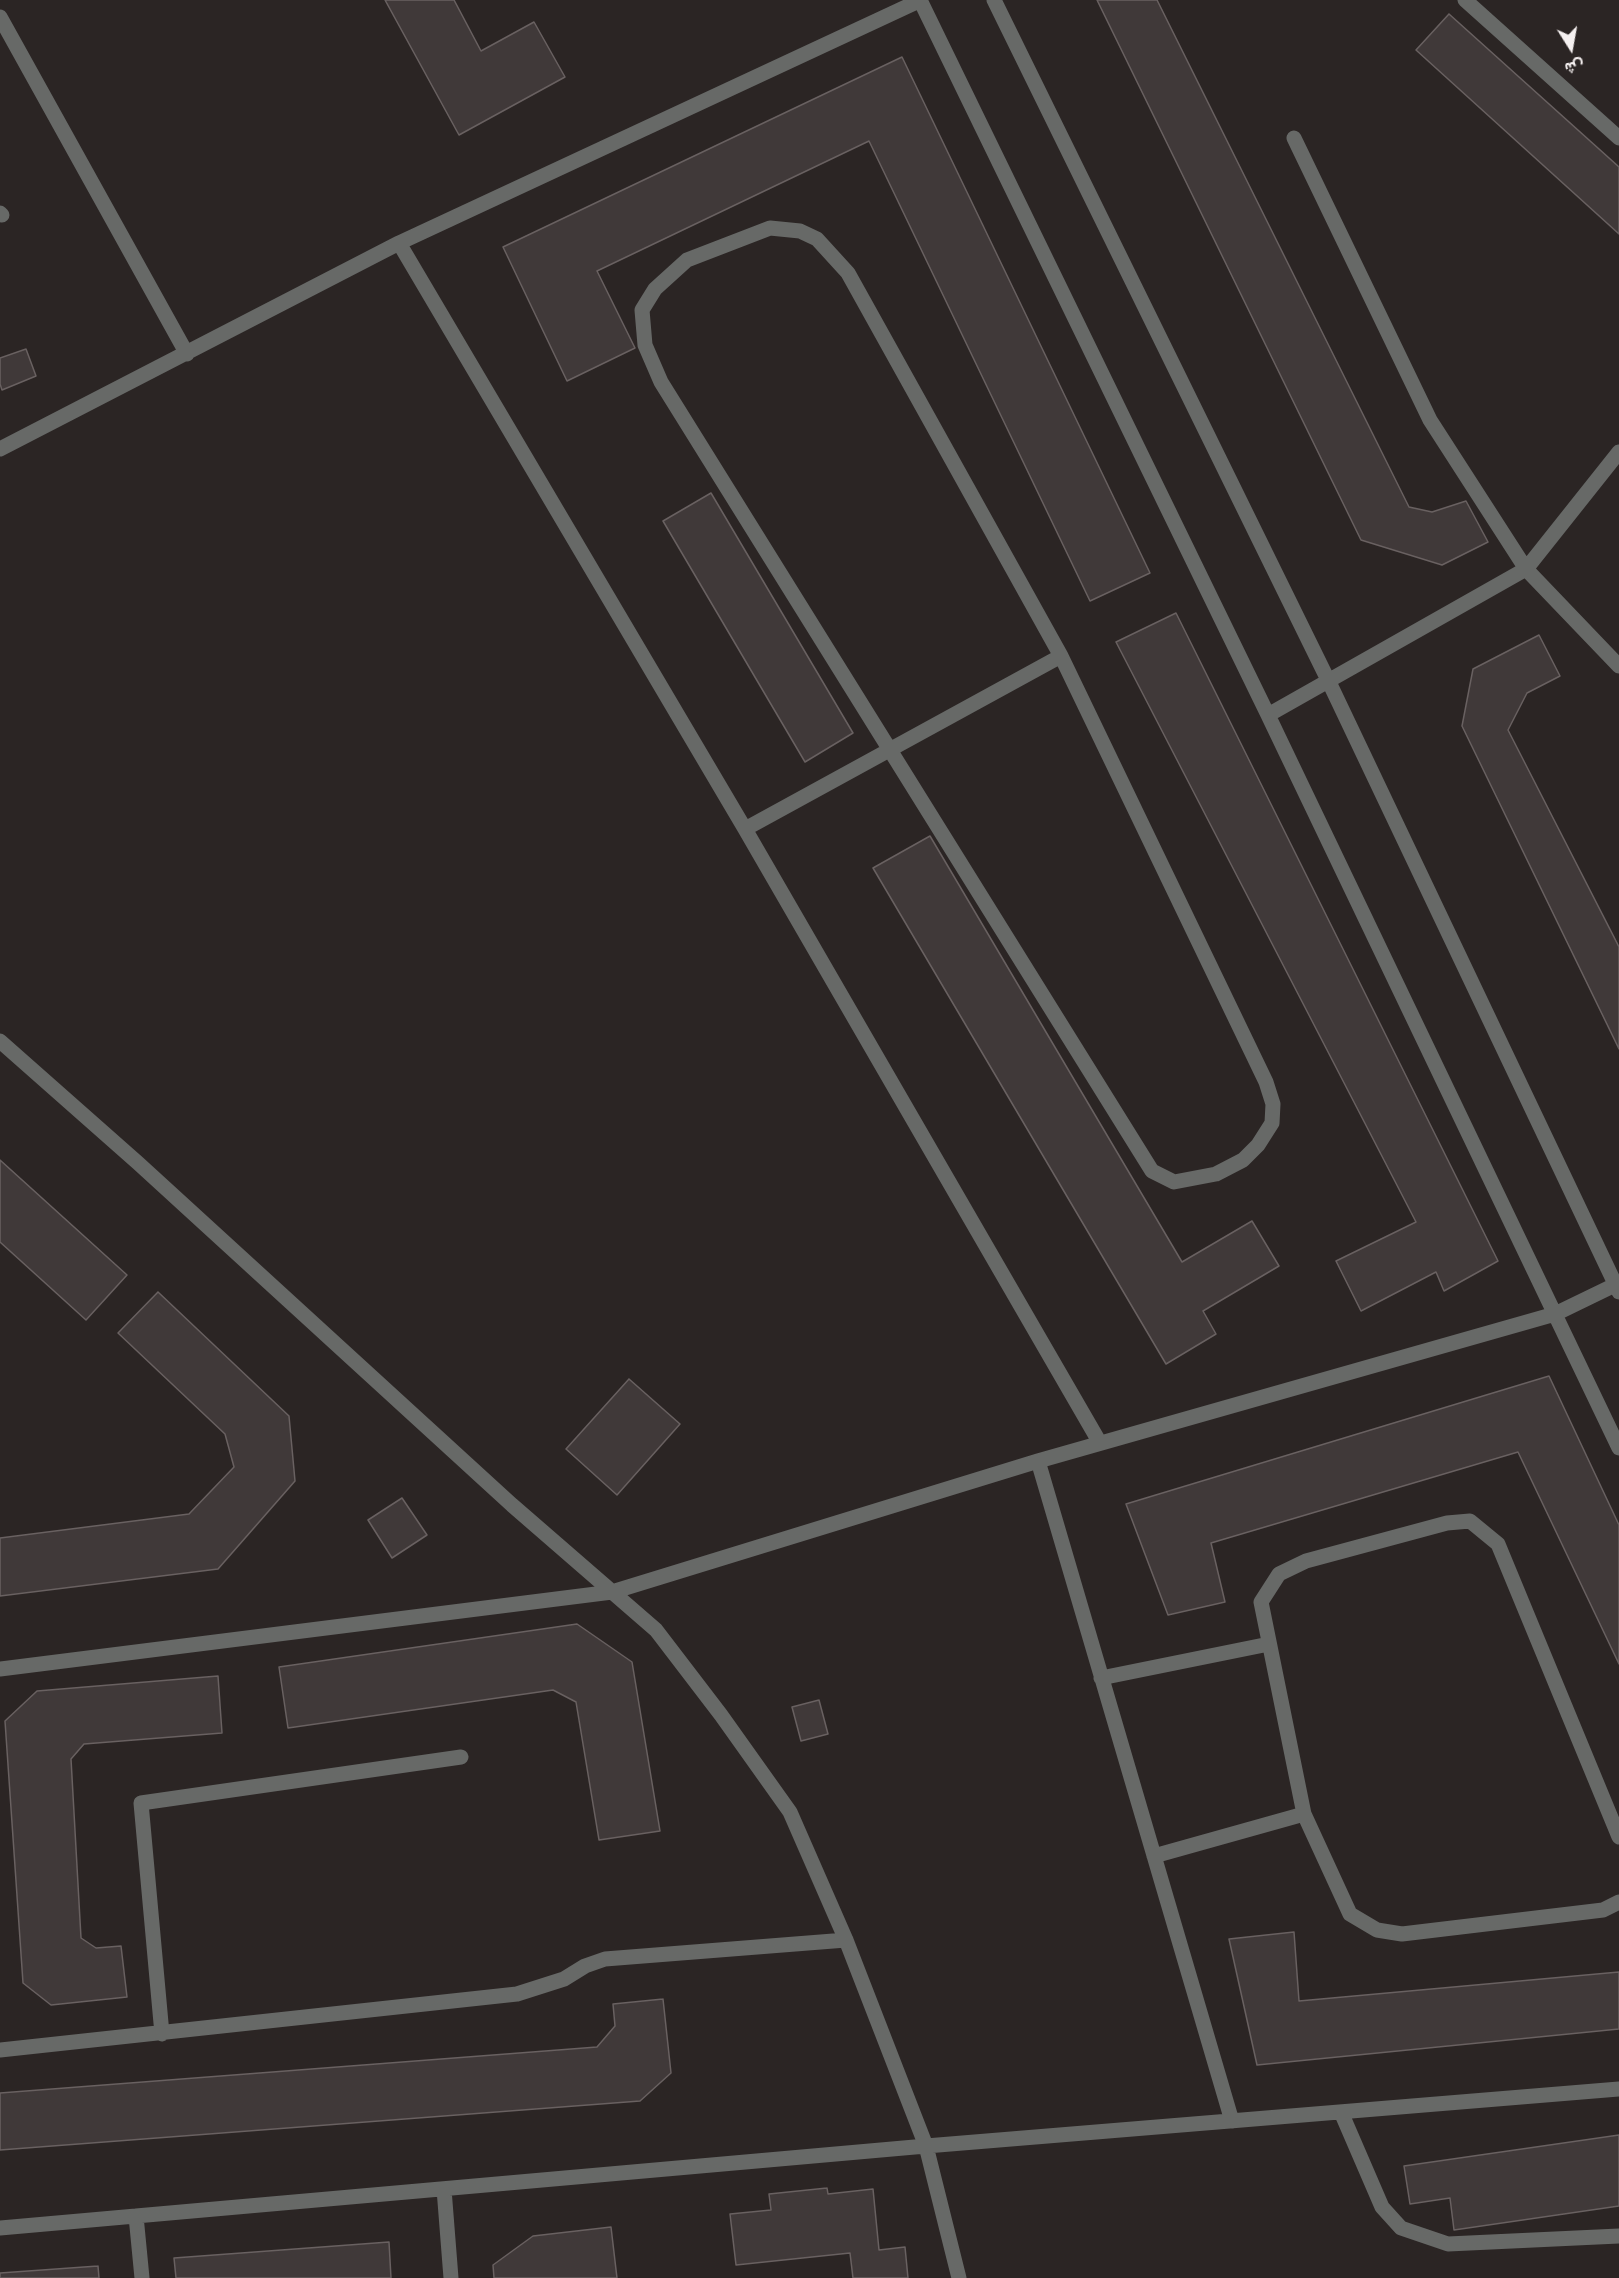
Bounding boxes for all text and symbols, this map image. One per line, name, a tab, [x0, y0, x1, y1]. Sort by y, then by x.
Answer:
north arrow	[1541, 18, 1601, 78]
text: ش	[1563, 55, 1586, 77]

